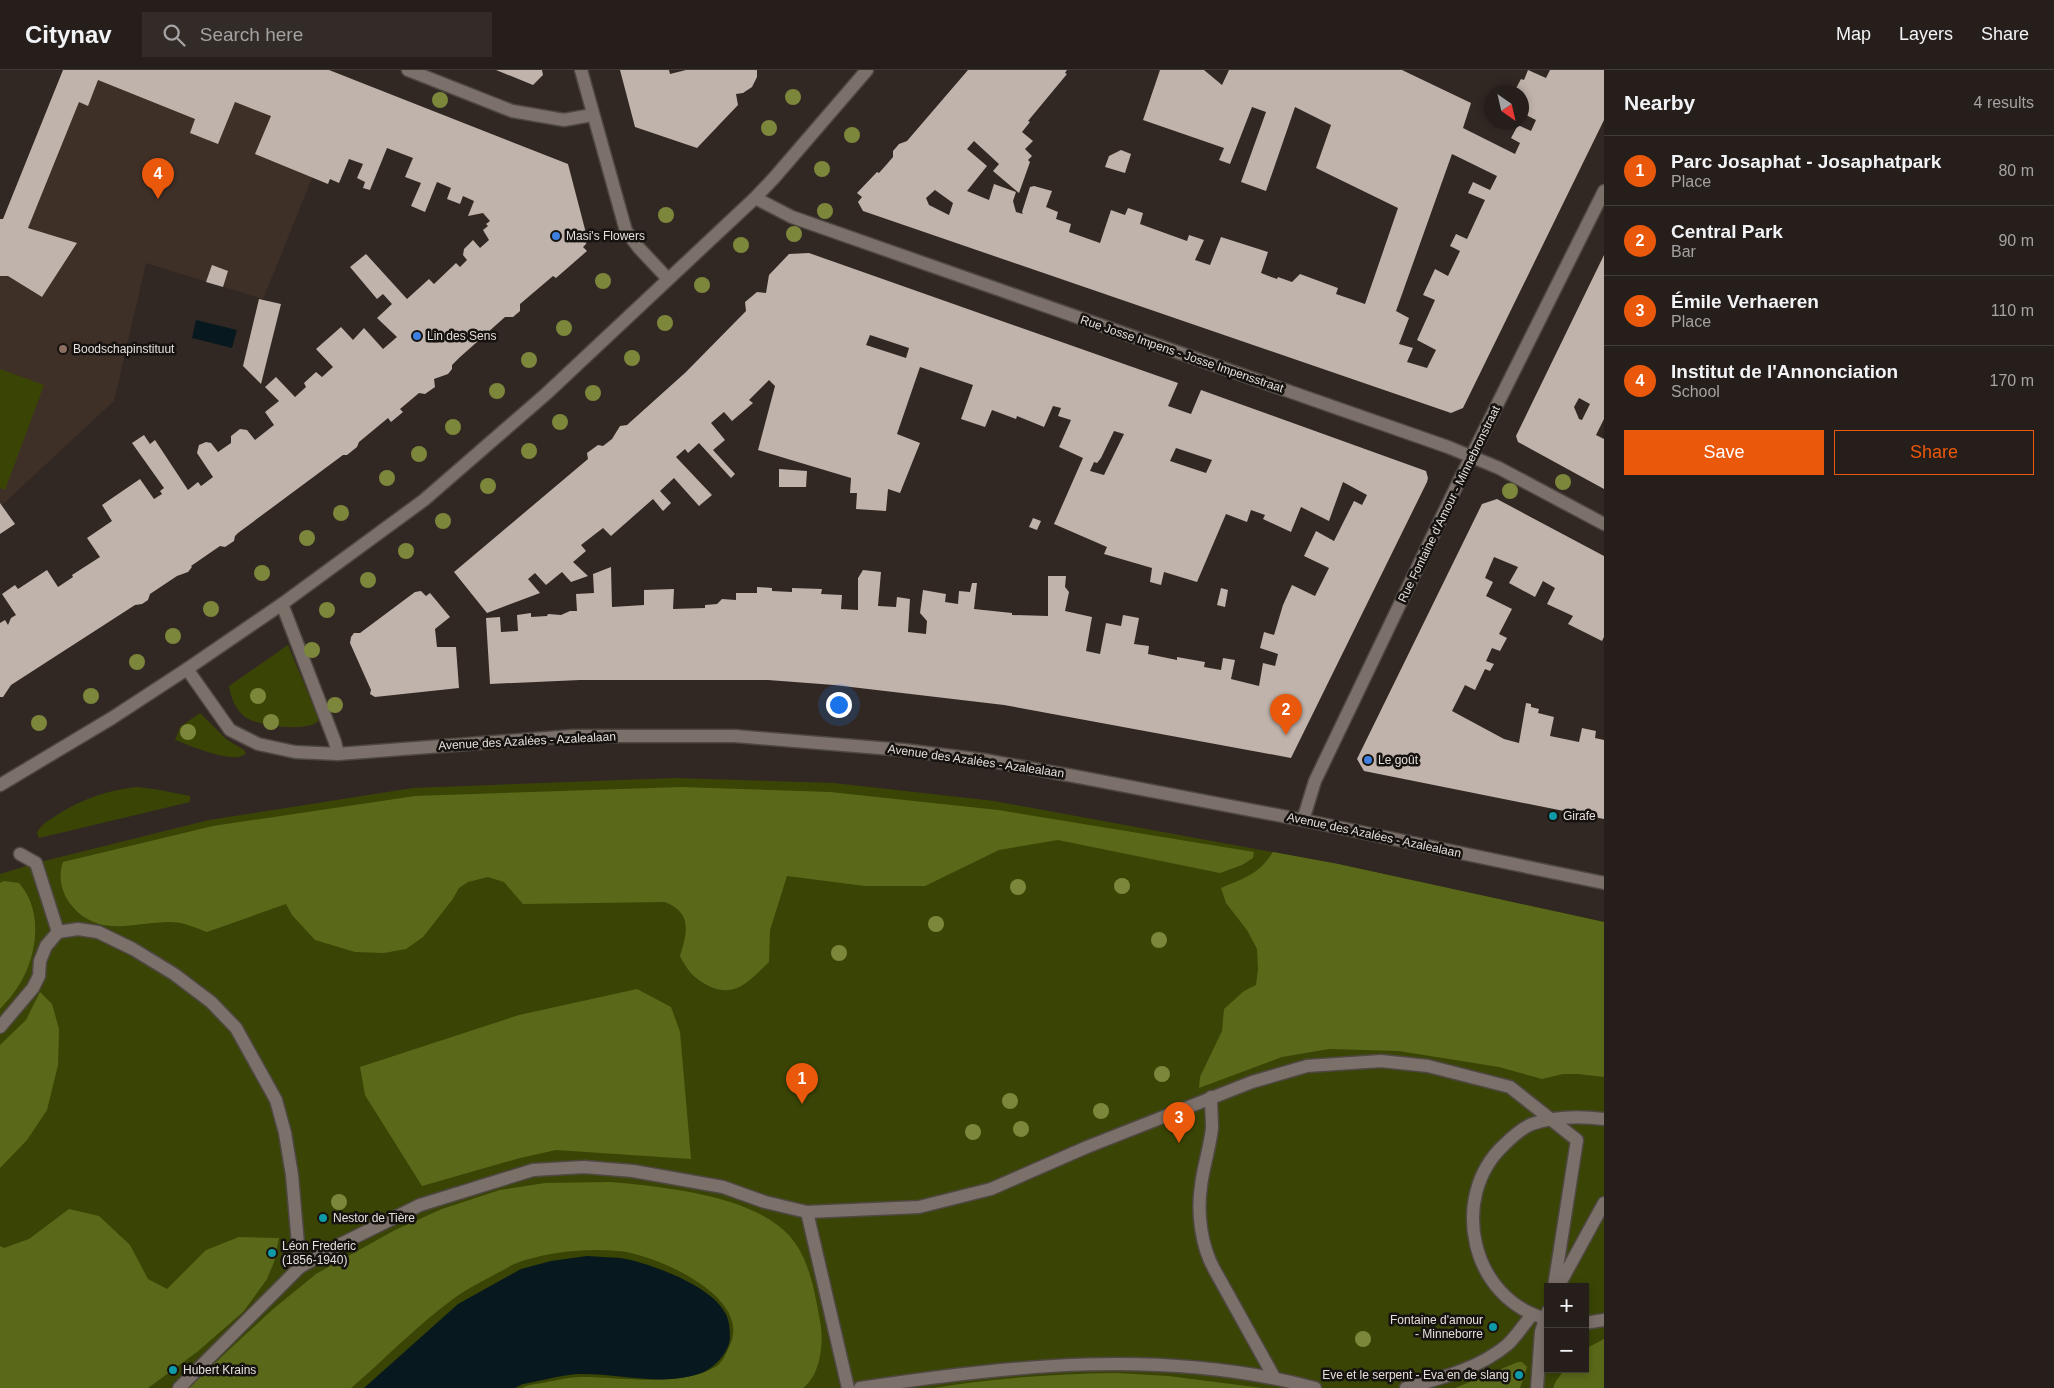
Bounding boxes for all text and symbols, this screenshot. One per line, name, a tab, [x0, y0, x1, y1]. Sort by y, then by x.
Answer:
search box	[142, 12, 492, 57]
text: Citynav	[25, 21, 112, 48]
icon: search	[160, 21, 188, 49]
text: Search here	[200, 24, 303, 45]
text: Map	[1836, 24, 1871, 44]
text: Layers	[1899, 24, 1953, 44]
text: Share	[1981, 24, 2029, 44]
north arrow	[1484, 85, 1529, 130]
text: Nearby	[1624, 91, 1695, 114]
text: 4 results	[1974, 94, 2034, 111]
text: Parc Josaphat - Josaphatpark	[1671, 151, 1941, 172]
pin: 4	[142, 158, 174, 199]
text: 1	[1636, 162, 1644, 179]
text: 80 m	[1998, 162, 2034, 179]
text: Place	[1671, 173, 1711, 190]
text: Central Park	[1671, 221, 1783, 242]
place label: Masi's Flowers	[566, 229, 645, 243]
marker: Masi's Flowers	[550, 230, 562, 242]
text: 2	[1636, 232, 1644, 249]
text: 90 m	[1998, 232, 2034, 249]
text: Bar	[1671, 243, 1696, 260]
text: Émile Verhaeren	[1671, 291, 1819, 312]
text: 3	[1636, 302, 1644, 319]
text: 110 m	[1991, 302, 2034, 319]
street label: Rue Josse Impens - Josse Impensstraat	[1079, 313, 1286, 396]
text: Place	[1671, 313, 1711, 330]
place label: Lin des Sens	[427, 329, 496, 343]
marker: Lin des Sens	[411, 330, 423, 342]
place label: Boodschapinstituut	[73, 342, 175, 356]
marker: Boodschapinstituut	[57, 343, 69, 355]
text: Institut de l'Annonciation	[1671, 361, 1898, 382]
text: 4	[1636, 372, 1644, 389]
text: 170 m	[1990, 372, 2034, 389]
text: School	[1671, 383, 1720, 400]
street label: Rue Fontaine d'Amour - Minnebronstraat	[1395, 403, 1503, 605]
button: Save	[1624, 430, 1824, 475]
button: Share	[1834, 430, 2034, 475]
your location	[826, 692, 852, 718]
pin: 2	[1270, 694, 1302, 735]
street label: Avenue des Azalées - Azalealaan	[438, 729, 616, 753]
street label: Avenue des Azalées - Azalealaan	[887, 742, 1065, 780]
place label: Le goût	[1378, 753, 1419, 767]
marker: Le goût	[1362, 754, 1374, 766]
place label: Girafe	[1563, 809, 1596, 823]
street label: Avenue des Azalées - Azalealaan	[1286, 810, 1462, 860]
marker: Girafe	[1547, 810, 1559, 822]
pin: 1	[786, 1063, 818, 1104]
pin: 3	[1163, 1102, 1195, 1143]
place label: Nestor de Tière	[333, 1211, 415, 1225]
marker: Nestor de Tière	[317, 1212, 329, 1224]
place label: Léon Frederic (1856-1940)	[282, 1239, 356, 1267]
marker: Léon Frederic (1856-1940)	[266, 1247, 278, 1259]
map controls	[1544, 1283, 1589, 1373]
button: +	[1544, 1283, 1589, 1328]
place label: Fontaine d'amour - Minneborre	[1390, 1313, 1483, 1341]
marker: Fontaine d'amour - Minneborre	[1487, 1321, 1499, 1333]
button: −	[1544, 1328, 1589, 1373]
place label: Hubert Krains	[183, 1363, 256, 1377]
marker: Hubert Krains	[167, 1364, 179, 1376]
place label: Eve et le serpent - Eva en de slang	[1322, 1368, 1509, 1382]
marker: Eve et le serpent - Eva en de slang	[1513, 1369, 1525, 1381]

